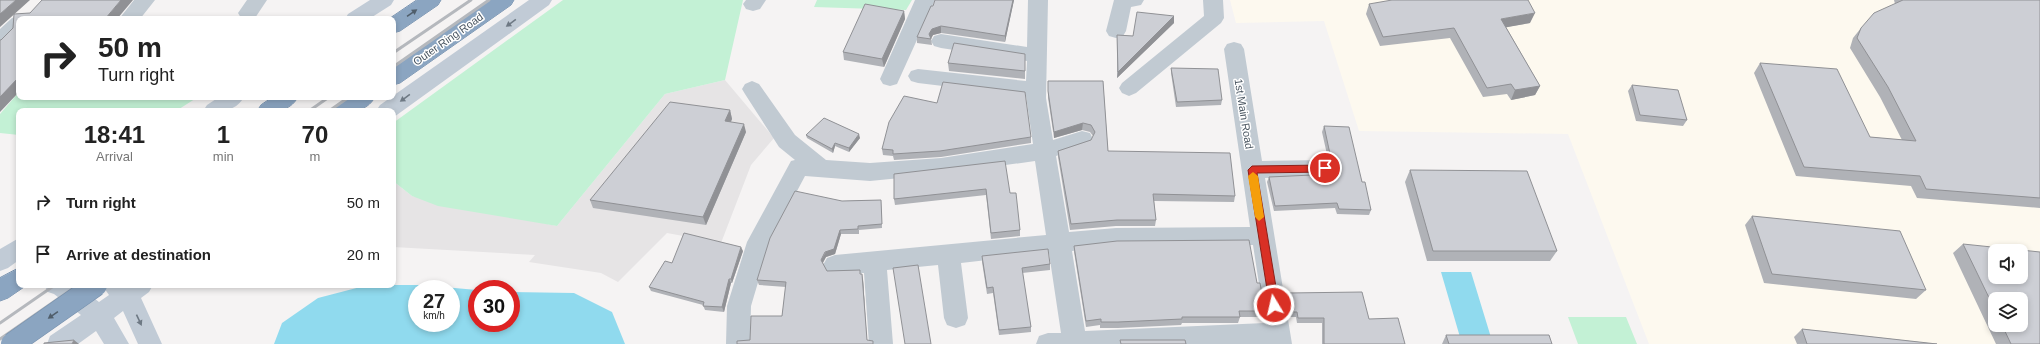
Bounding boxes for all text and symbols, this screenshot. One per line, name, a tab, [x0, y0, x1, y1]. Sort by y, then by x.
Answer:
one-way arrow	[407, 9, 417, 17]
street label: Outer Ring Road	[411, 10, 485, 68]
one-way arrow	[505, 19, 516, 27]
icon: right	[32, 32, 84, 84]
text: 50 m	[98, 32, 162, 63]
text: Turn right	[98, 65, 174, 85]
street label: 1st Main Road	[1233, 78, 1255, 150]
one-way arrow	[400, 94, 410, 102]
text: 18:41	[84, 121, 145, 148]
text: 1	[217, 121, 230, 148]
text: 70	[302, 121, 328, 148]
text: Arrival	[96, 149, 133, 164]
text: min	[213, 149, 234, 164]
text: m	[309, 149, 320, 164]
pin	[1308, 151, 1342, 185]
icon: arrive	[1314, 157, 1336, 179]
icon: right	[32, 191, 54, 213]
text: Turn right	[66, 194, 136, 211]
text: 50 m	[347, 194, 380, 211]
icon: arrive	[32, 243, 54, 265]
map controls	[1988, 244, 2028, 332]
button: sound	[1988, 244, 2028, 284]
text: Arrive at destination	[66, 246, 211, 263]
text: 20 m	[347, 246, 380, 263]
speed limit sign: 30	[468, 280, 520, 332]
position arrow	[1253, 284, 1295, 326]
text: 27	[423, 290, 445, 312]
button: layers	[1988, 292, 2028, 332]
text: km/h	[423, 310, 445, 321]
one-way arrow	[47, 311, 58, 319]
one-way arrow	[136, 314, 142, 325]

